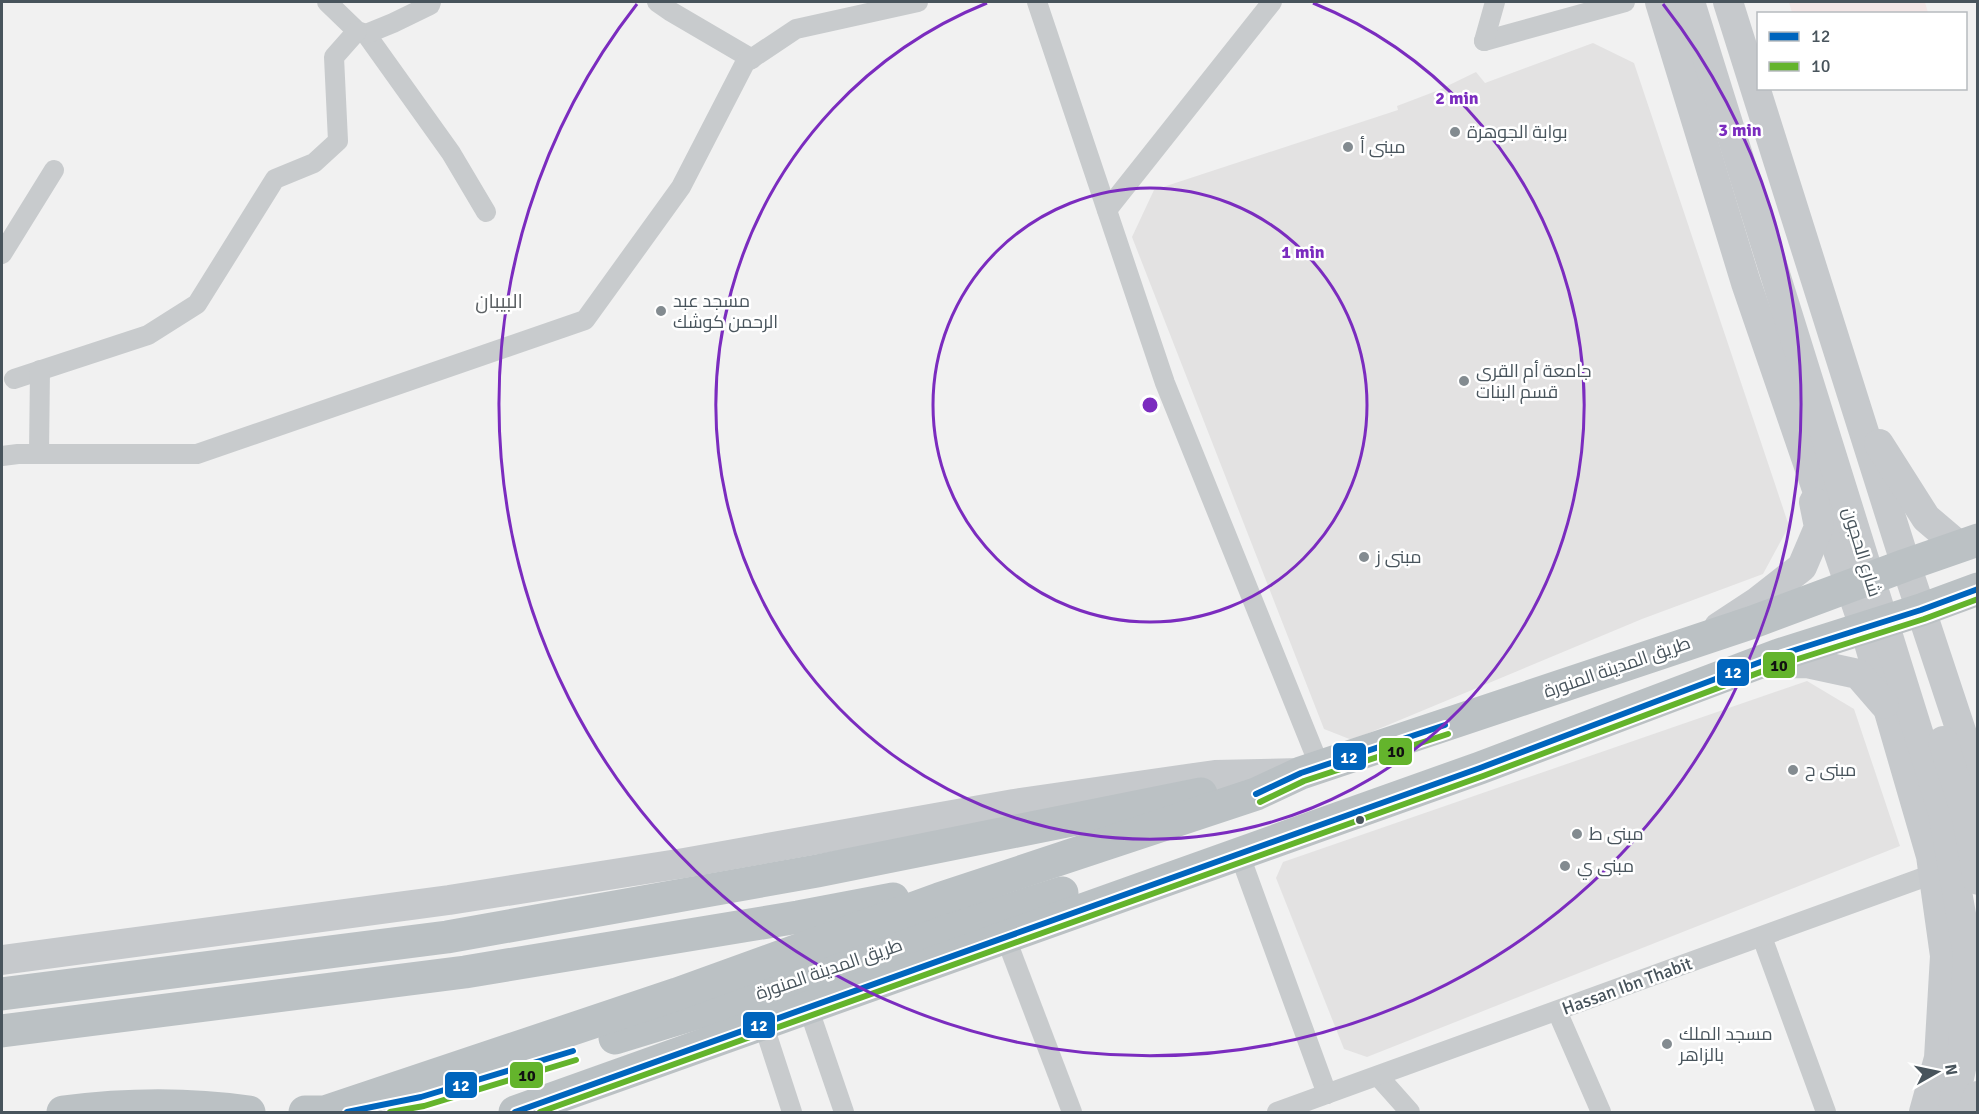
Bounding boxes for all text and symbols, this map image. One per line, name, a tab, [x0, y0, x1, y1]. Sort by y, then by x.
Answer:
legend	[1757, 12, 1967, 90]
text: 12	[1811, 25, 1830, 47]
text: 10	[1811, 55, 1830, 77]
text: 2 min	[1435, 87, 1479, 109]
text: 3 min	[1718, 119, 1762, 141]
place label: بوابة الجوهرة	[1467, 121, 1568, 143]
marker: بوابة الجوهرة	[1448, 125, 1462, 139]
place label: مبنى أ	[1360, 136, 1406, 158]
marker: مبنى أ	[1341, 140, 1355, 154]
text: 1 min	[1281, 241, 1325, 263]
district label: البيبان	[475, 289, 523, 314]
place label: مسجد عبد الرحمن كوشك	[673, 290, 778, 333]
marker: مسجد عبد الرحمن كوشك	[654, 304, 668, 318]
place label: جامعة أم القرى قسم البنات	[1476, 360, 1592, 404]
marker: جامعة أم القرى قسم البنات	[1457, 374, 1471, 388]
centre of rings	[1140, 395, 1160, 415]
street label: شارع الحجون	[1837, 504, 1886, 600]
place label: مبنى ز	[1375, 546, 1422, 568]
marker: مبنى ز	[1357, 550, 1371, 564]
street label: طريق المدينة المنورة	[1541, 632, 1694, 703]
line badge: 10	[1762, 651, 1796, 679]
text: 10	[1770, 656, 1788, 676]
line badge: 12	[1716, 658, 1750, 687]
text: 12	[1724, 663, 1742, 683]
line badge: 10	[1378, 737, 1413, 766]
line badge: 12	[1332, 742, 1367, 771]
text: 10	[1387, 742, 1405, 762]
text: 12	[1340, 748, 1358, 768]
place label: مبنى ح	[1805, 759, 1856, 782]
marker: مبنى ح	[1786, 763, 1800, 777]
unlabelled marker	[1354, 814, 1366, 826]
place label: مبنى ط	[1589, 823, 1644, 845]
marker: مبنى ط	[1570, 827, 1584, 841]
place label: مبنى ي	[1577, 855, 1634, 880]
marker: مبنى ي	[1558, 859, 1572, 873]
street label: طريق المدينة المنورة	[753, 934, 906, 1005]
street label: Hassan Ibn Thabit	[1559, 952, 1695, 1020]
line badge: 12	[742, 1011, 776, 1039]
text: 12	[750, 1016, 768, 1036]
place label: مسجد الملك بالزاهر	[1678, 1023, 1773, 1066]
marker: مسجد الملك بالزاهر	[1660, 1037, 1674, 1051]
north arrow	[1907, 1042, 1967, 1102]
line badge: 10	[509, 1061, 544, 1089]
text: N	[1940, 1063, 1962, 1077]
text: 10	[518, 1066, 536, 1086]
line badge: 12	[444, 1071, 478, 1099]
text: 12	[452, 1076, 470, 1096]

